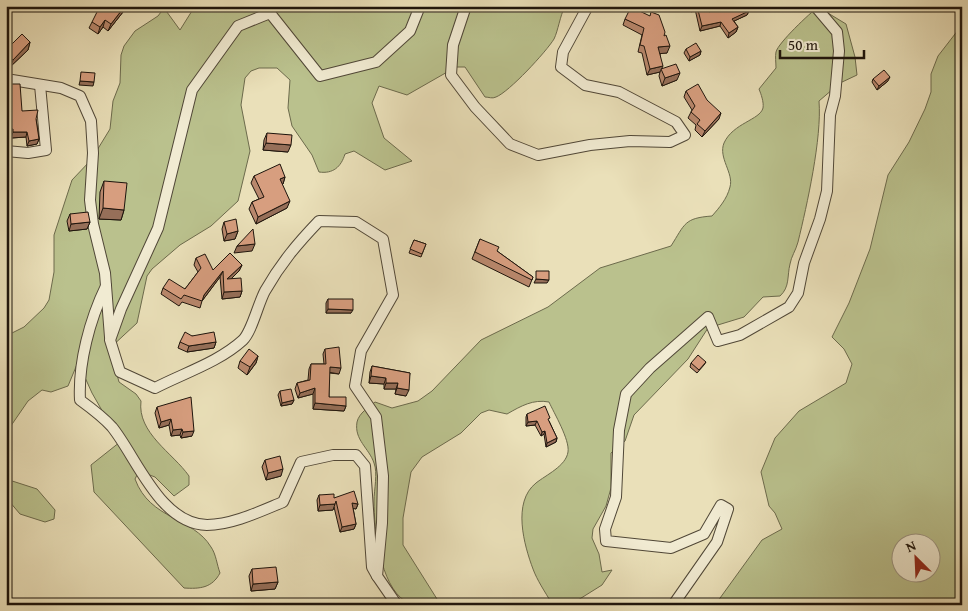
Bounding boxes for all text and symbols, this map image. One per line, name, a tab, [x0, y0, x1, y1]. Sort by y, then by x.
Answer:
scale bar	[780, 28, 864, 60]
text: 50 m	[788, 34, 819, 55]
north arrow	[890, 534, 940, 584]
text: N	[902, 535, 920, 557]

